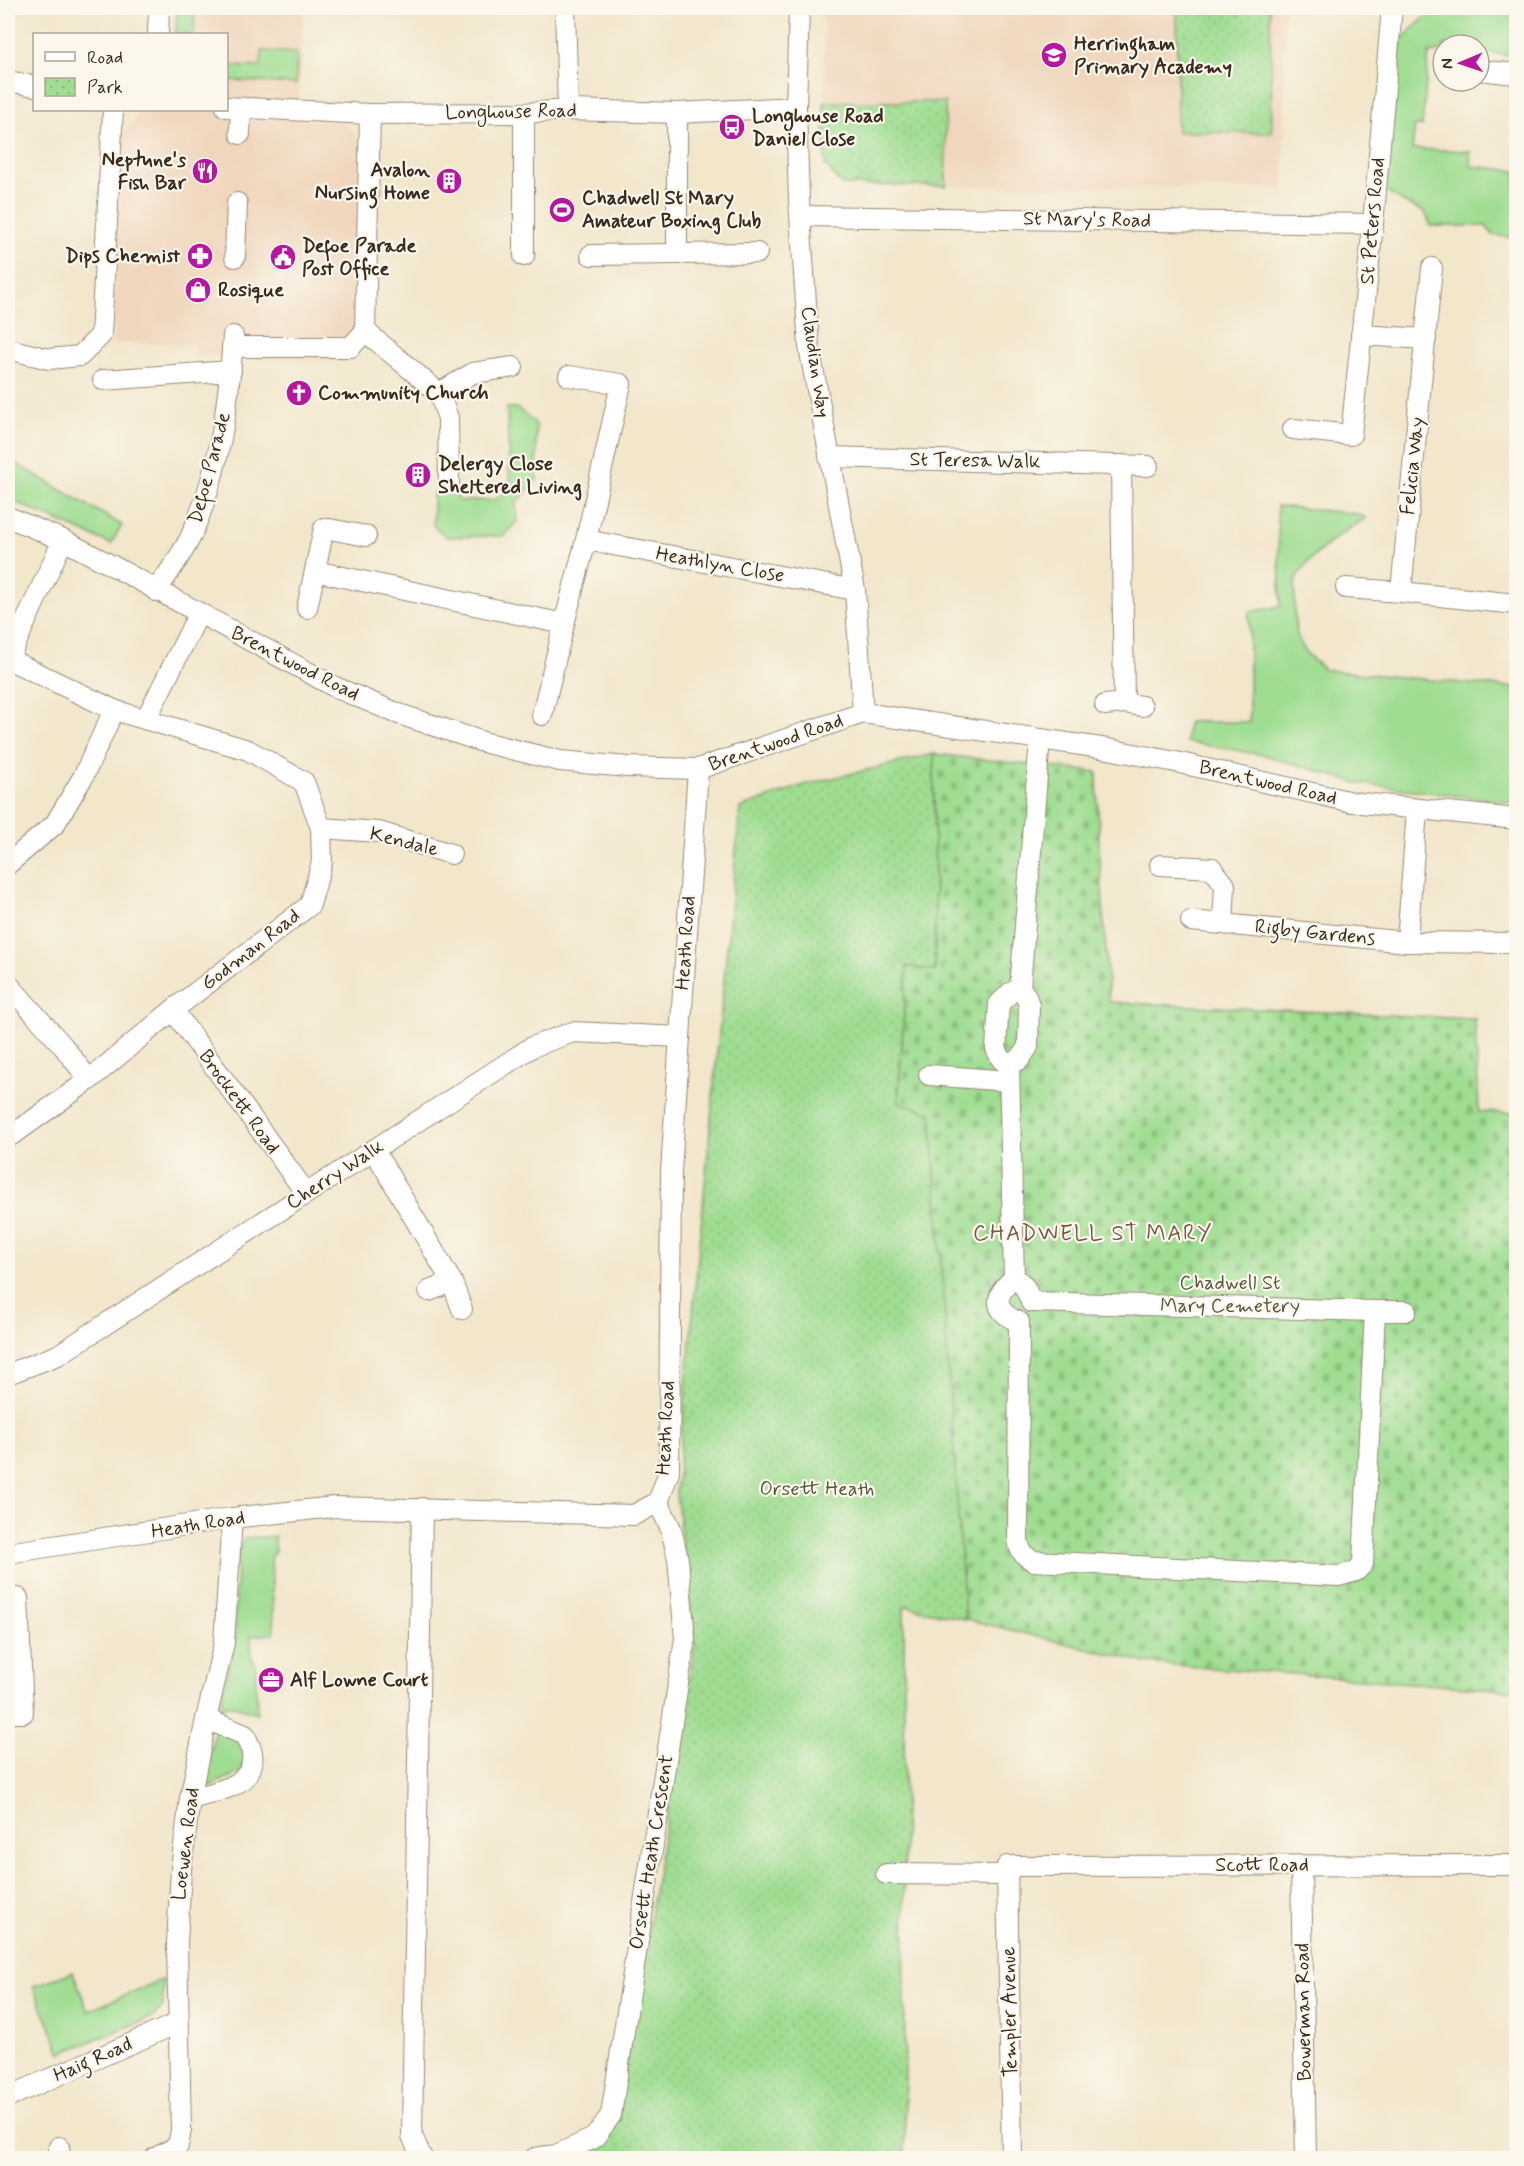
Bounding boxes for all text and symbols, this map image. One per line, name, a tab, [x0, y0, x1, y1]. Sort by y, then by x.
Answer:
place label: Herringham Primary Academy	[1074, 31, 1232, 81]
legend	[33, 33, 228, 111]
north arrow	[1431, 33, 1491, 93]
school or university icon: Herringham Primary Academy	[1039, 40, 1069, 70]
text: Road	[87, 46, 123, 70]
text: N	[1437, 58, 1458, 69]
text: Park	[87, 76, 123, 100]
street label: Longhouse Road	[445, 97, 577, 128]
place label: Longhouse Road Daniel Close	[752, 103, 884, 153]
bus stop icon: Longhouse Road Daniel Close	[717, 112, 747, 142]
place label: Neptune's Fish Bar	[102, 147, 187, 197]
restaurant icon: Neptune's Fish Bar	[190, 156, 220, 186]
street label: St Peters Road	[1354, 156, 1392, 286]
place label: Avalon Nursing Home	[315, 157, 430, 209]
building icon: Avalon Nursing Home	[434, 166, 464, 196]
place label: Chadwell St Mary Amateur Boxing Club	[582, 185, 761, 235]
sports icon: Chadwell St Mary Amateur Boxing Club	[547, 195, 577, 225]
street label: St Mary's Road	[1023, 205, 1151, 235]
place label: Defoe Parade Post Office	[302, 233, 417, 283]
pharmacy icon: Dips Chemist	[185, 241, 215, 271]
public building icon: Defoe Parade Post Office	[268, 242, 298, 272]
place label: Dips Chemist	[65, 243, 180, 270]
shop icon: Rosique	[183, 275, 213, 305]
place label: Rosique	[218, 277, 284, 304]
street label: Claudian Way	[794, 304, 836, 420]
church icon: Community Church	[284, 378, 314, 408]
place label: Community Church	[318, 380, 489, 407]
street label: Defoe Parade	[182, 409, 240, 527]
street label: Felicia Way	[1394, 416, 1432, 516]
street label: St Teresa Walk	[909, 446, 1041, 476]
place label: Delergy Close Sheltered Living	[438, 451, 582, 501]
building icon: Delergy Close Sheltered Living	[403, 460, 433, 490]
street label: Heathlyn Close	[654, 540, 786, 590]
street label: Brentwood Road	[226, 620, 364, 708]
street label: Brentwood Road	[705, 707, 847, 779]
street label: Brentwood Road	[1196, 754, 1340, 812]
street label: Kendale	[367, 820, 441, 864]
street label: Heath Road	[669, 895, 703, 991]
street label: Godman Road	[196, 903, 306, 997]
street label: Rigby Gardens	[1253, 913, 1377, 955]
street label: Brockett Road	[192, 1044, 286, 1160]
street label: Cherry Walk	[281, 1133, 389, 1217]
district label: CHADWELL ST MARY	[973, 1220, 1213, 1248]
park label: Chadwell St Mary Cemetery	[1160, 1270, 1300, 1320]
street label: Heath Road	[650, 1380, 682, 1476]
park label: Orsett Heath	[760, 1476, 874, 1503]
street label: Heath Road	[149, 1504, 247, 1546]
office icon: Alf Lowne Court	[256, 1665, 286, 1695]
place label: Alf Lowne Court	[290, 1667, 429, 1694]
street label: Orsett Heath Crescent	[623, 1753, 681, 1951]
street label: Loewen Road	[166, 1786, 206, 1902]
street label: Scott Road	[1215, 1852, 1309, 1879]
street label: Bowerman Road	[1289, 1943, 1319, 2081]
street label: Templer Avenue	[995, 1947, 1025, 2077]
street label: Haig Road	[49, 2031, 138, 2091]

